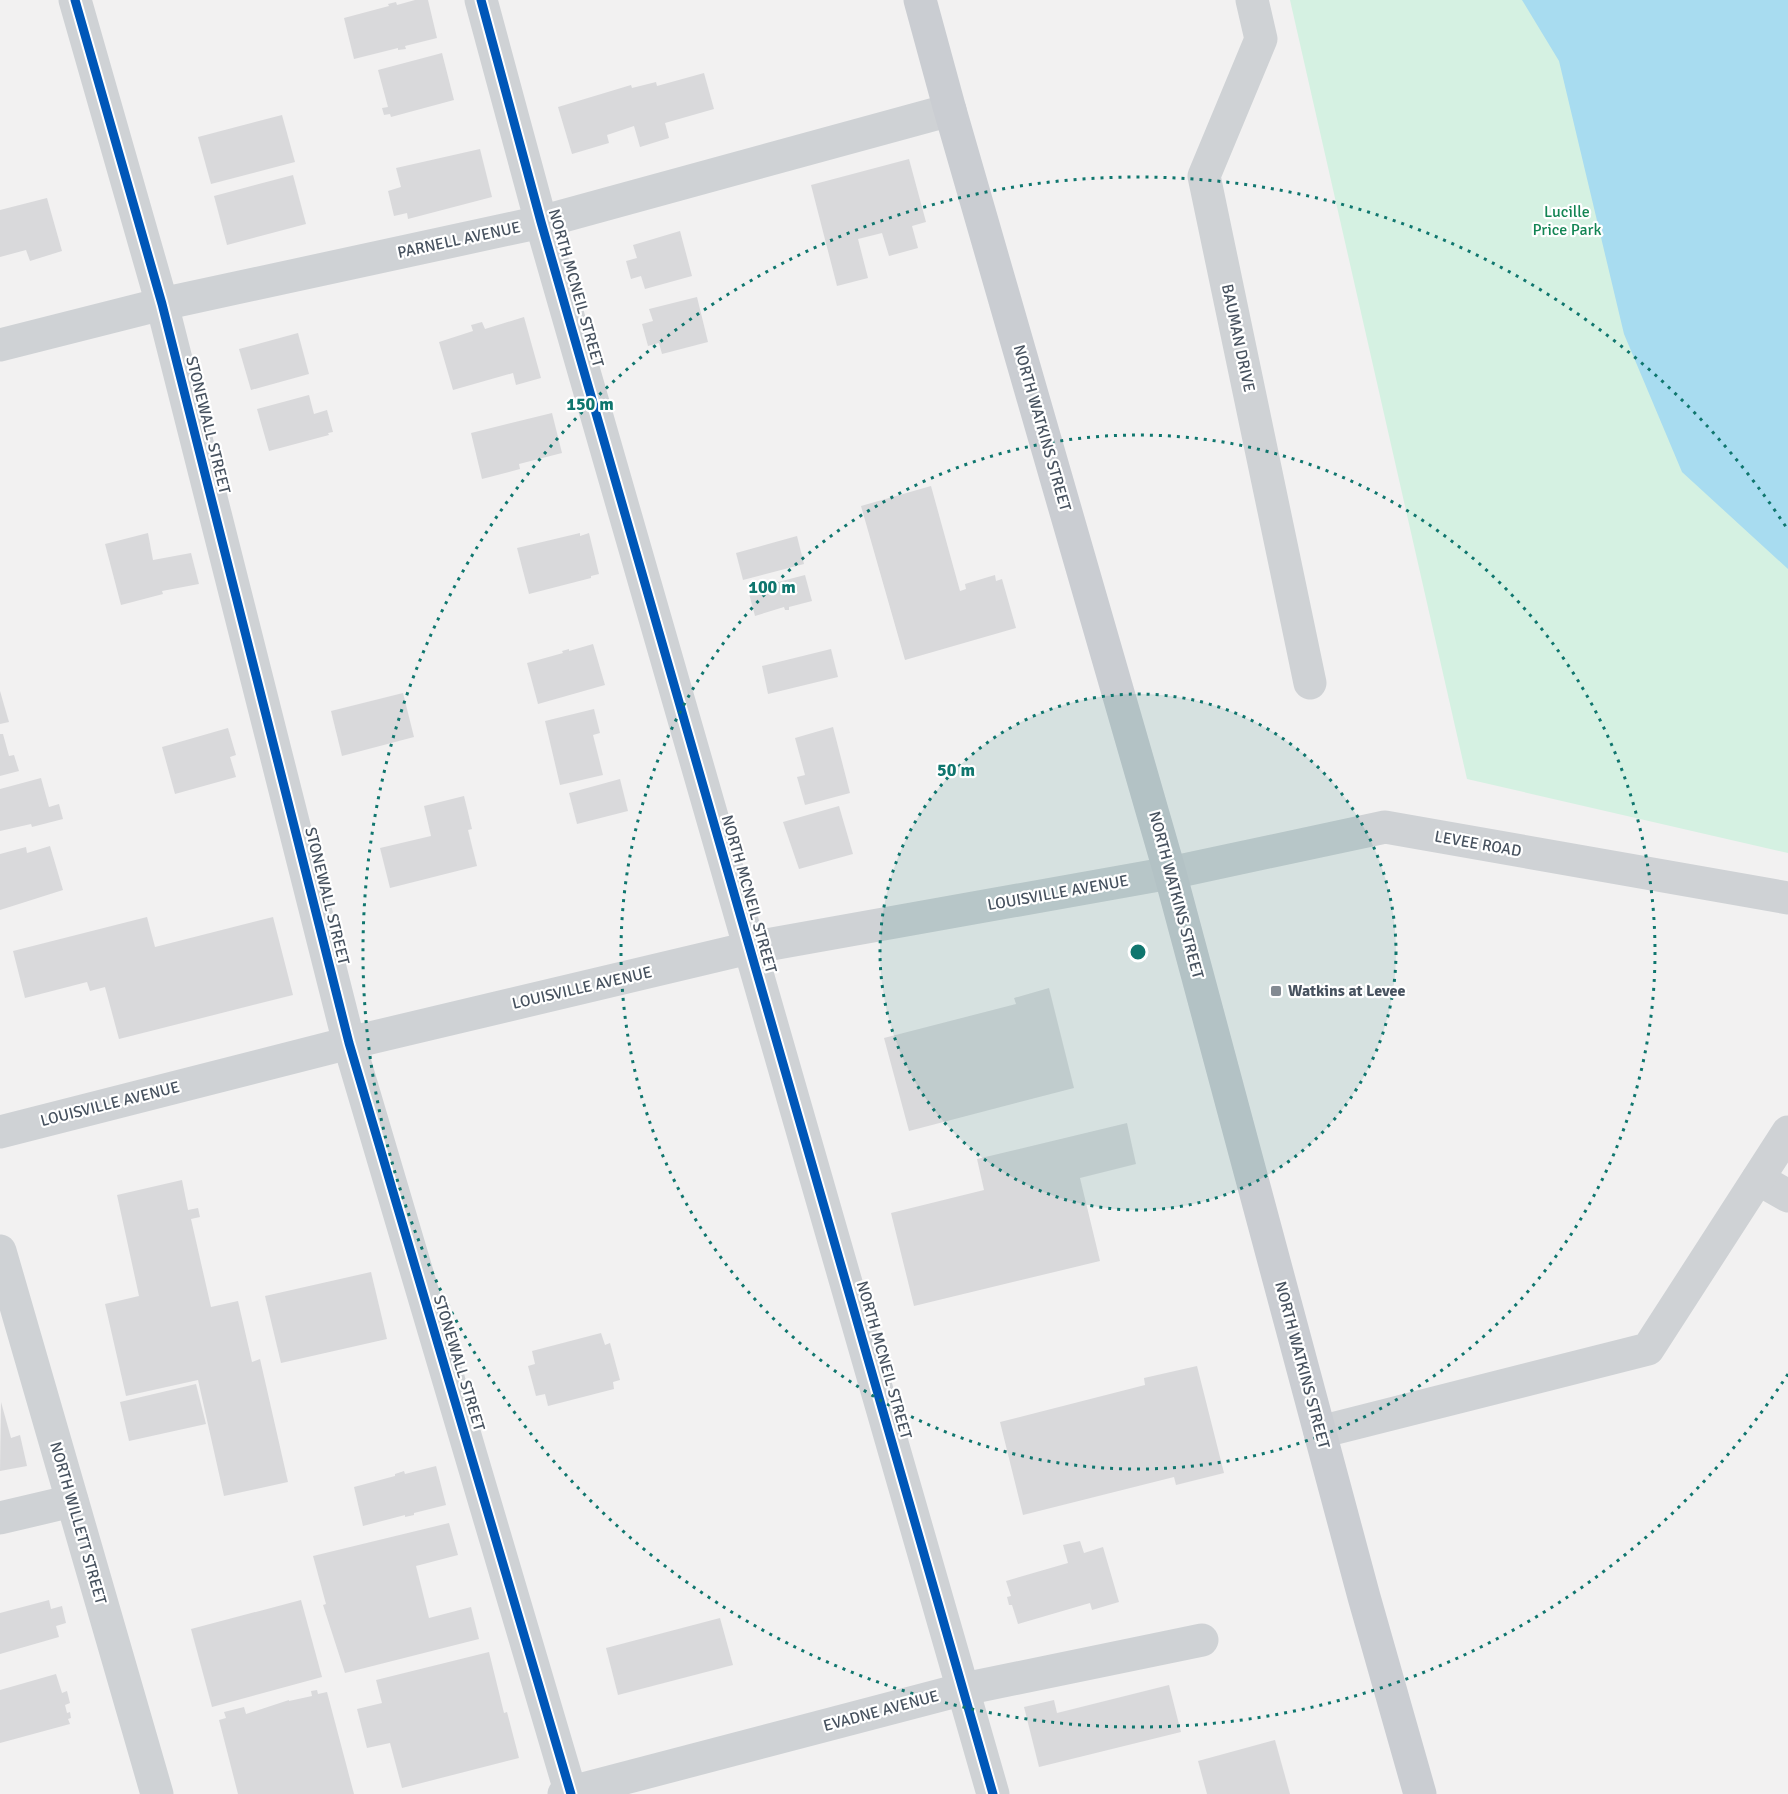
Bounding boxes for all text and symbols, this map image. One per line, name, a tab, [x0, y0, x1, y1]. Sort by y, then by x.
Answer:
park label: Lucille Price Park	[1532, 202, 1602, 240]
street label: NORTH MCNEIL STREET	[544, 207, 608, 370]
street label: PARNELL AVENUE	[396, 217, 522, 263]
street label: BAUMAN DRIVE	[1217, 282, 1259, 394]
street label: NORTH WATKINS STREET	[1009, 342, 1075, 514]
street label: STONEWALL STREET	[181, 354, 235, 496]
text: 150 m	[566, 393, 614, 415]
text: 100 m	[748, 576, 796, 598]
text: 50 m	[937, 759, 975, 781]
street label: NORTH WATKINS STREET	[1144, 809, 1208, 981]
street label: NORTH MCNEIL STREET	[717, 813, 781, 976]
street label: STONEWALL STREET	[300, 825, 354, 967]
street label: LEVEE ROAD	[1433, 827, 1523, 861]
street label: LOUISVILLE AVENUE	[986, 871, 1130, 915]
centre of rings	[1128, 942, 1148, 962]
street label: LOUISVILLE AVENUE	[510, 962, 654, 1014]
place label: Watkins at Levee	[1288, 981, 1406, 1001]
marker: Watkins at Levee	[1269, 984, 1283, 998]
street label: LOUISVILLE AVENUE	[38, 1077, 182, 1131]
street label: NORTH MCNEIL STREET	[852, 1279, 916, 1442]
street label: NORTH WATKINS STREET	[1270, 1279, 1334, 1451]
street label: STONEWALL STREET	[429, 1293, 489, 1434]
street label: NORTH WILLETT STREET	[45, 1439, 111, 1607]
street label: EVADNE AVENUE	[821, 1686, 941, 1736]

